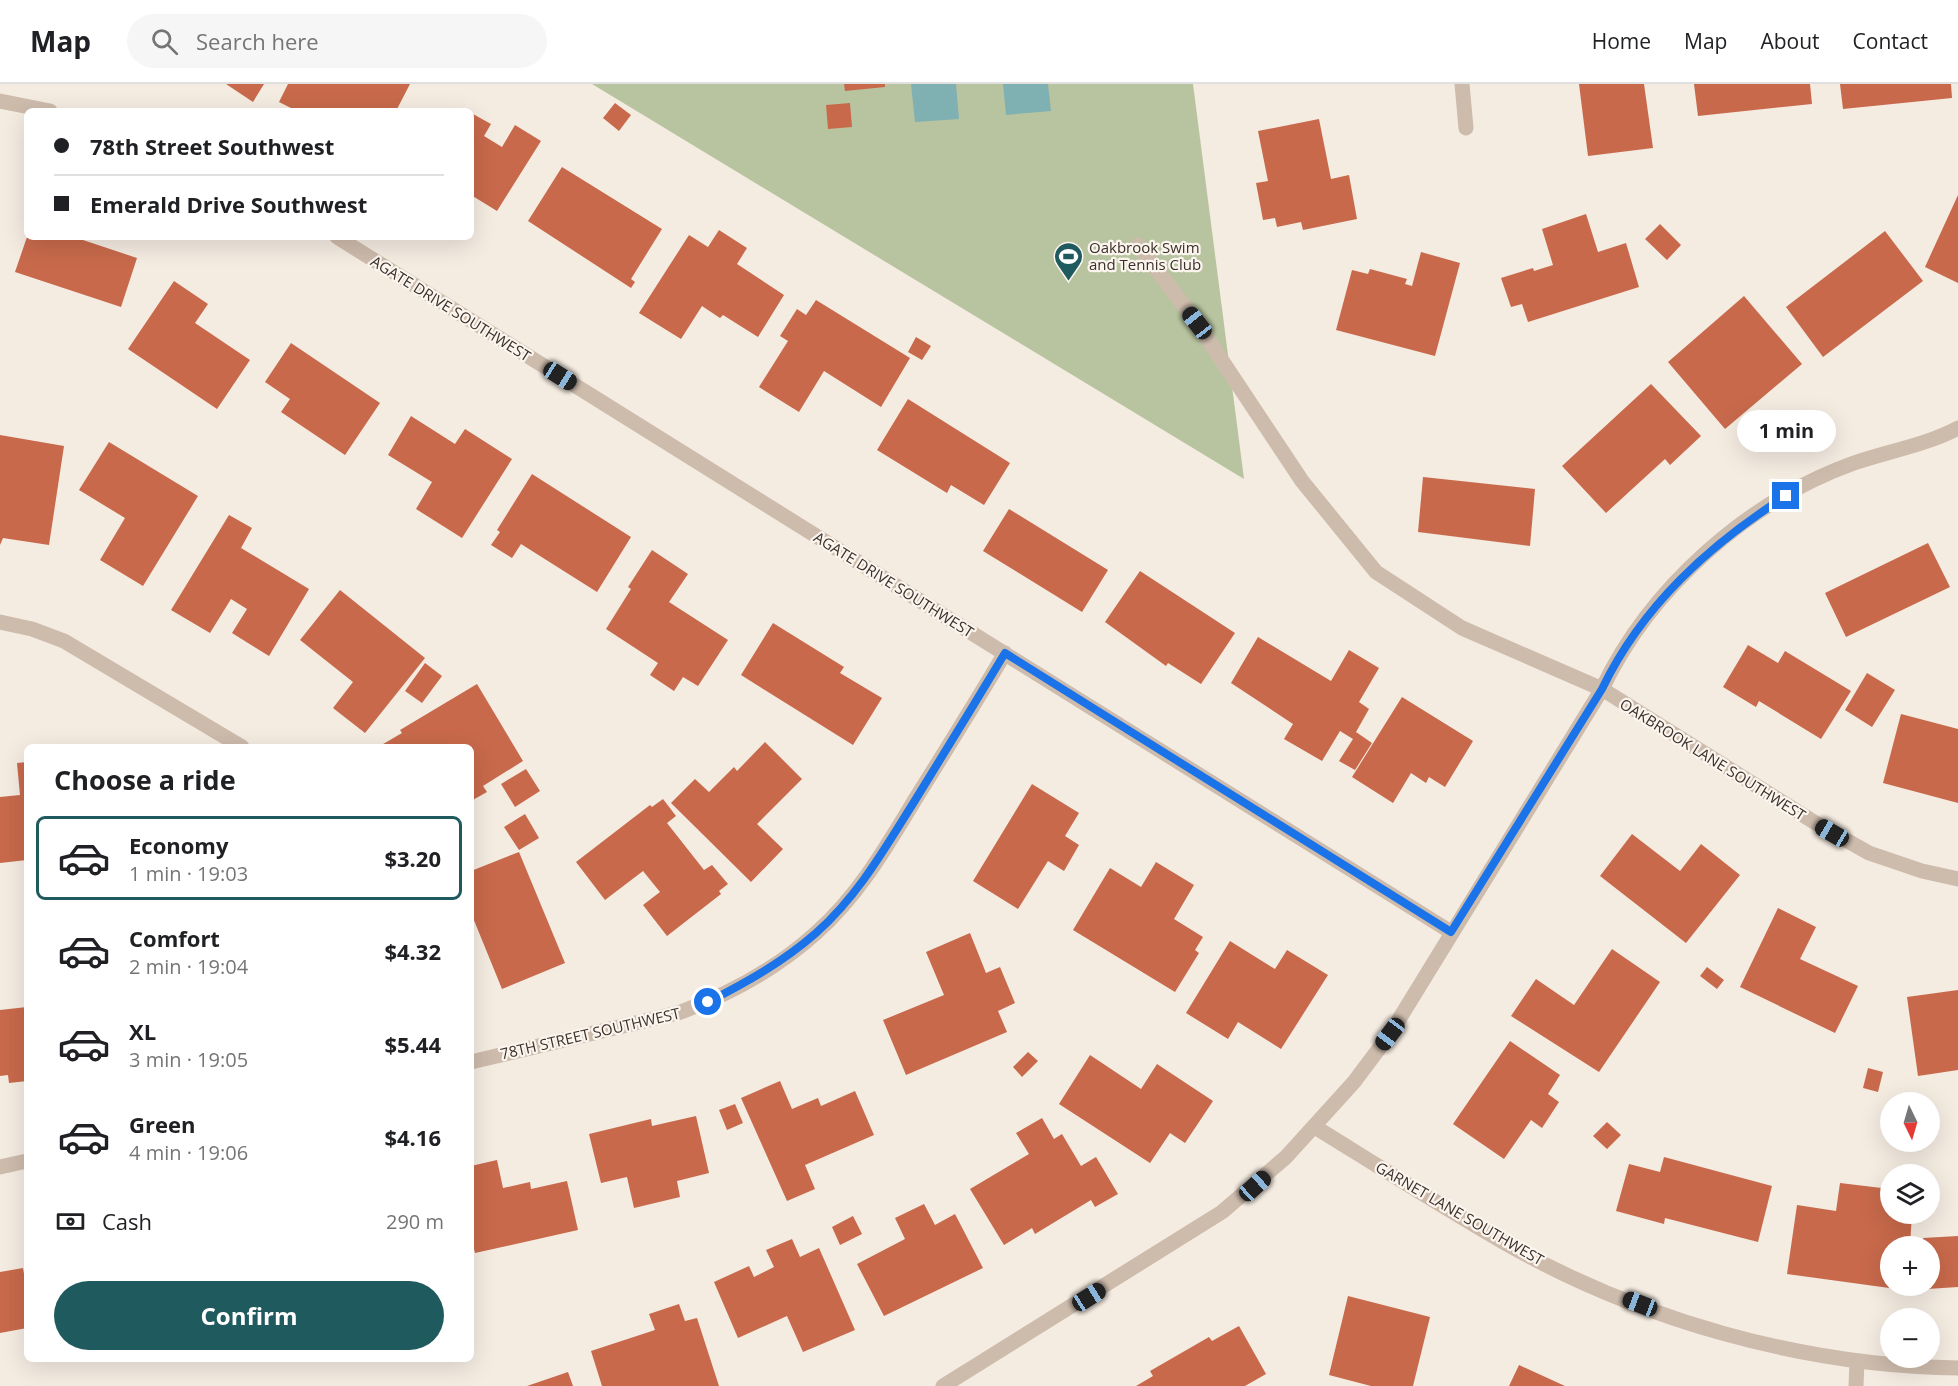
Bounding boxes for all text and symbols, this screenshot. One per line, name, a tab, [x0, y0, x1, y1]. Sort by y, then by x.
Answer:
search box	[127, 14, 547, 68]
text: Map	[30, 22, 91, 60]
icon: search	[148, 25, 181, 58]
text: Search here	[196, 26, 319, 56]
text: Home	[1592, 27, 1651, 55]
text: Map	[1684, 27, 1727, 55]
text: About	[1760, 27, 1820, 55]
text: Contact	[1853, 27, 1928, 55]
text: 78th Street Southwest	[90, 131, 334, 161]
text: Emerald Drive Southwest	[90, 189, 367, 219]
place label: Oakbrook Swim and Tennis Club	[1089, 237, 1201, 274]
sports icon: Oakbrook Swim and Tennis Club	[1052, 240, 1084, 282]
street label: AGATE DRIVE SOUTHWEST	[367, 251, 535, 366]
car	[1179, 303, 1215, 343]
car	[540, 359, 580, 393]
callout: 1 min	[1736, 409, 1836, 451]
text: 1 min	[1759, 417, 1814, 444]
route end	[1772, 482, 1799, 509]
street label: AGATE DRIVE SOUTHWEST	[810, 527, 978, 642]
street label: OAKBROOK LANE SOUTHWEST	[1616, 693, 1810, 825]
text: Choose a ride	[54, 761, 236, 798]
car	[1812, 816, 1852, 850]
text: Economy	[129, 830, 228, 860]
icon: car	[57, 831, 111, 885]
text: $3.20	[384, 843, 441, 873]
text: 1 min · 19:03	[129, 860, 248, 887]
text: Comfort	[129, 923, 220, 953]
icon: car	[57, 924, 111, 978]
text: $4.32	[384, 936, 441, 966]
text: 2 min · 19:04	[129, 953, 248, 980]
route start	[694, 988, 721, 1015]
street label: 78TH STREET SOUTHWEST	[498, 1002, 682, 1063]
car	[1372, 1014, 1408, 1054]
text: XL	[129, 1016, 156, 1046]
icon: car	[57, 1017, 111, 1071]
text: $5.44	[384, 1029, 441, 1059]
text: 3 min · 19:05	[129, 1046, 248, 1073]
north arrow	[1880, 1092, 1940, 1152]
map controls	[1880, 1092, 1940, 1368]
text: Green	[129, 1109, 195, 1139]
icon: car	[57, 1110, 111, 1164]
text: $4.16	[384, 1122, 441, 1152]
text: 4 min · 19:06	[129, 1139, 248, 1166]
street label: GARNET LANE SOUTHWEST	[1372, 1157, 1548, 1270]
button: layers	[1880, 1164, 1940, 1224]
car	[1236, 1167, 1274, 1205]
icon: cash	[54, 1205, 87, 1238]
text: Cash	[102, 1206, 152, 1236]
text: 290 m	[386, 1208, 444, 1235]
button: +	[1880, 1236, 1940, 1296]
car	[1069, 1280, 1109, 1314]
button: Confirm	[54, 1281, 444, 1350]
car	[1620, 1289, 1660, 1319]
button: −	[1880, 1308, 1940, 1368]

